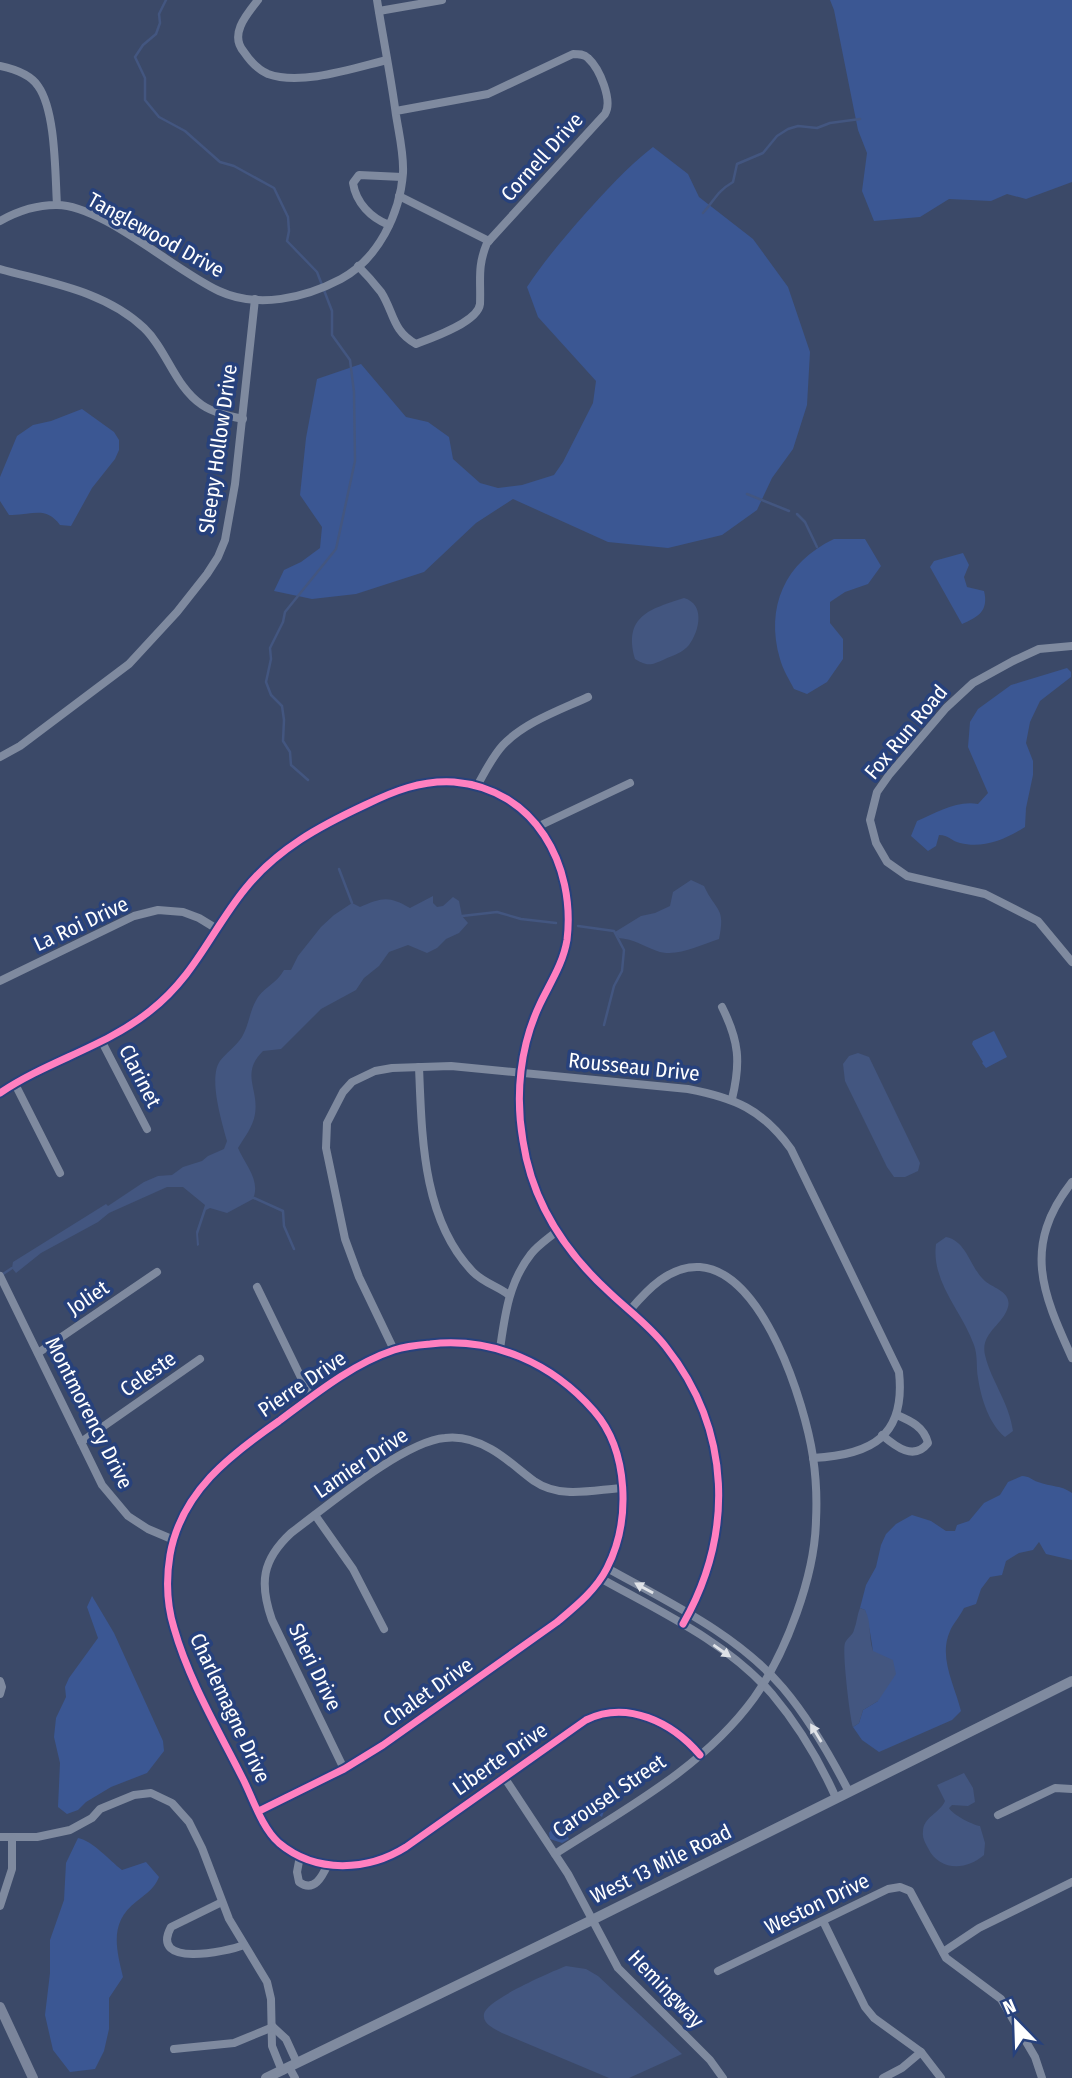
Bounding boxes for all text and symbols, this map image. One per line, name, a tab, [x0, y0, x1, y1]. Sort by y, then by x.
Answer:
street label: Cornell Drive	[495, 107, 589, 207]
street label: Tanglewood Drive	[83, 187, 229, 283]
street label: Sleepy Hollow Drive	[193, 363, 243, 535]
street label: Fox Run Road	[859, 679, 953, 785]
street label: La Roi Drive	[30, 891, 132, 957]
street label: Clarinet	[113, 1040, 167, 1112]
street label: Rousseau Drive	[567, 1047, 701, 1087]
street label: Joliet	[62, 1275, 114, 1321]
street label: Montmorency Drive	[39, 1333, 139, 1493]
street label: Celeste	[115, 1345, 181, 1403]
street label: Pierre Drive	[253, 1345, 351, 1423]
street label: Lamier Drive	[309, 1422, 413, 1504]
one-way arrow	[634, 1583, 654, 1594]
street label: Sheri Drive	[283, 1619, 347, 1715]
street label: Charlemagne Drive	[184, 1629, 276, 1787]
one-way arrow	[712, 1644, 731, 1657]
street label: Chalet Drive	[378, 1652, 478, 1732]
street label: Liberte Drive	[448, 1717, 552, 1801]
one-way arrow	[810, 1723, 822, 1742]
street label: Carousel Street	[547, 1749, 671, 1843]
street label: West 13 Mile Road	[586, 1819, 736, 1909]
street label: Weston Drive	[761, 1868, 873, 1940]
street label: Hemingway	[623, 1945, 710, 2034]
north arrow	[981, 1987, 1051, 2057]
text: N	[1000, 1994, 1019, 2020]

